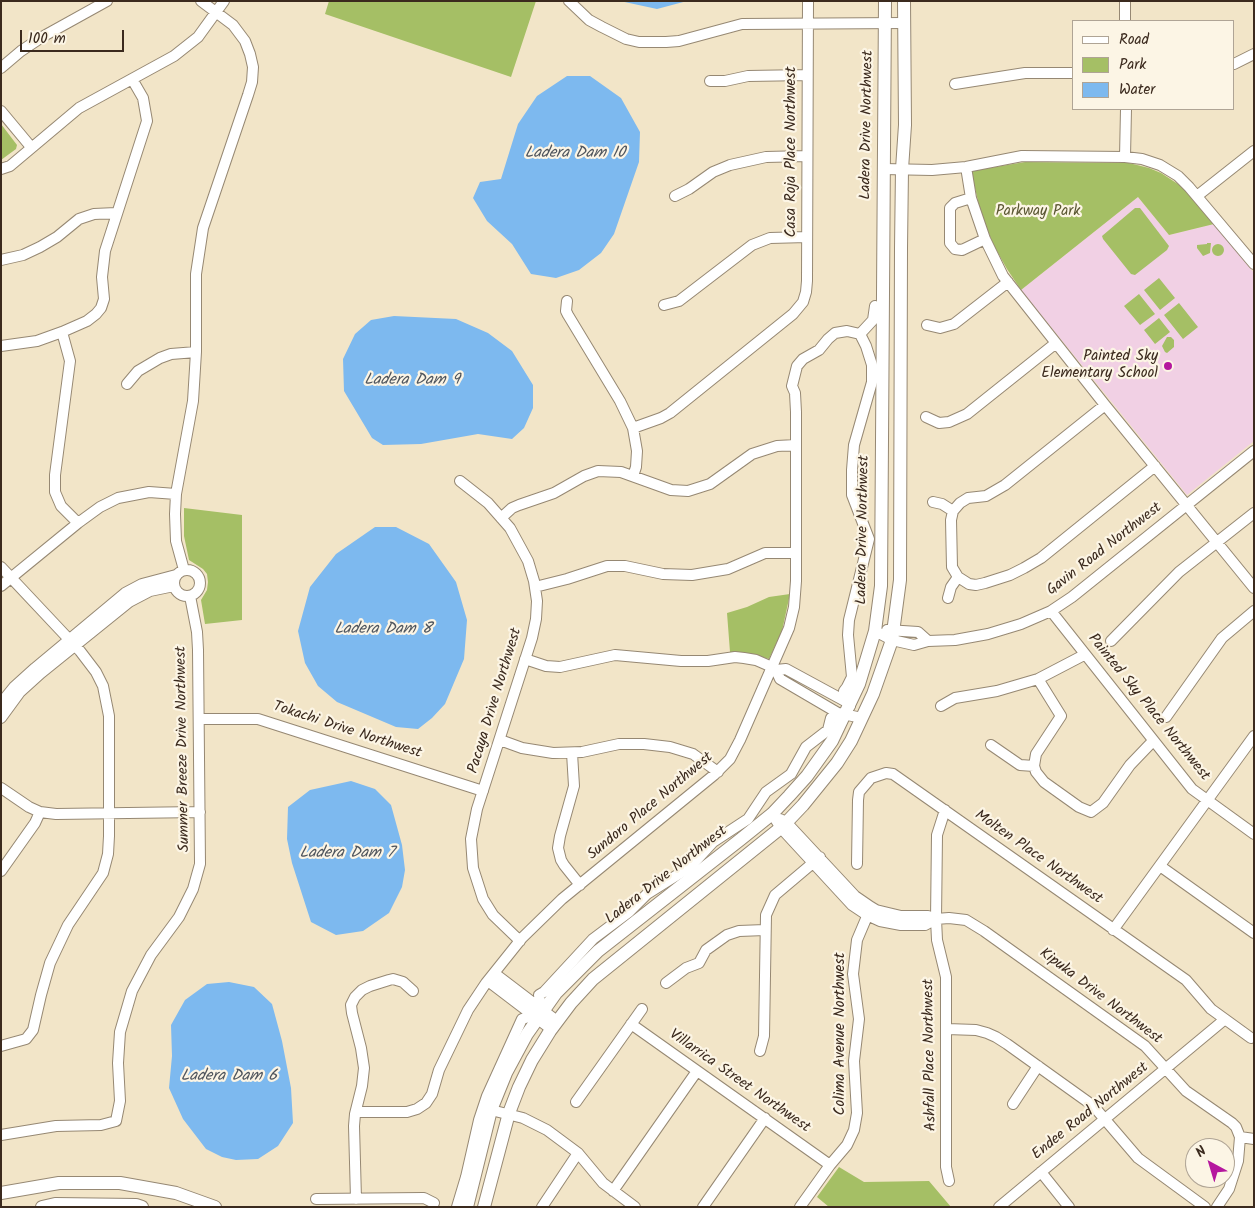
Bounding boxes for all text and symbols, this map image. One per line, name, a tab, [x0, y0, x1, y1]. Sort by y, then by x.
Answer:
scale bar	[22, 20, 126, 52]
legend	[1072, 20, 1235, 110]
text: 100 m	[28, 27, 66, 51]
text: Road	[1119, 28, 1149, 52]
street label: Ladera Drive Northwest	[858, 50, 878, 200]
text: Park	[1119, 53, 1146, 77]
street label: Casa Roja Place Northwest	[783, 67, 801, 237]
text: Water	[1119, 78, 1155, 102]
water label: Ladera Dam 10	[525, 144, 625, 164]
park label: Parkway Park	[996, 203, 1080, 221]
place label: Painted Sky Elementary School	[1041, 348, 1158, 383]
marker: Painted Sky Elementary School	[1162, 360, 1174, 372]
water label: Ladera Dam 9	[364, 371, 460, 391]
street label: Ladera Drive Northwest	[854, 455, 874, 605]
street label: Gavin Road Northwest	[1044, 500, 1166, 600]
water label: Ladera Dam 8	[334, 620, 432, 640]
street label: Pacaya Drive Northwest	[465, 626, 527, 776]
street label: Painted Sky Place Northwest	[1083, 631, 1213, 785]
street label: Summer Breeze Drive Northwest	[173, 646, 195, 852]
street label: Tokachi Drive Northwest	[270, 698, 424, 764]
street label: Sundoro Place Northwest	[585, 749, 717, 865]
street label: Molten Place Northwest	[971, 807, 1105, 909]
street label: Ladera Drive Northwest	[603, 823, 731, 929]
water label: Ladera Dam 7	[300, 844, 394, 864]
street label: Kipuka Drive Northwest	[1035, 945, 1165, 1049]
street label: Colima Avenue Northwest	[832, 953, 850, 1115]
street label: Ashfall Place Northwest	[921, 979, 941, 1131]
street label: Villarrica Street Northwest	[665, 1026, 813, 1138]
street label: Endee Road Northwest	[1029, 1059, 1153, 1165]
water label: Ladera Dam 6	[181, 1067, 277, 1087]
north arrow	[1185, 1138, 1235, 1188]
text: N	[1191, 1141, 1212, 1163]

